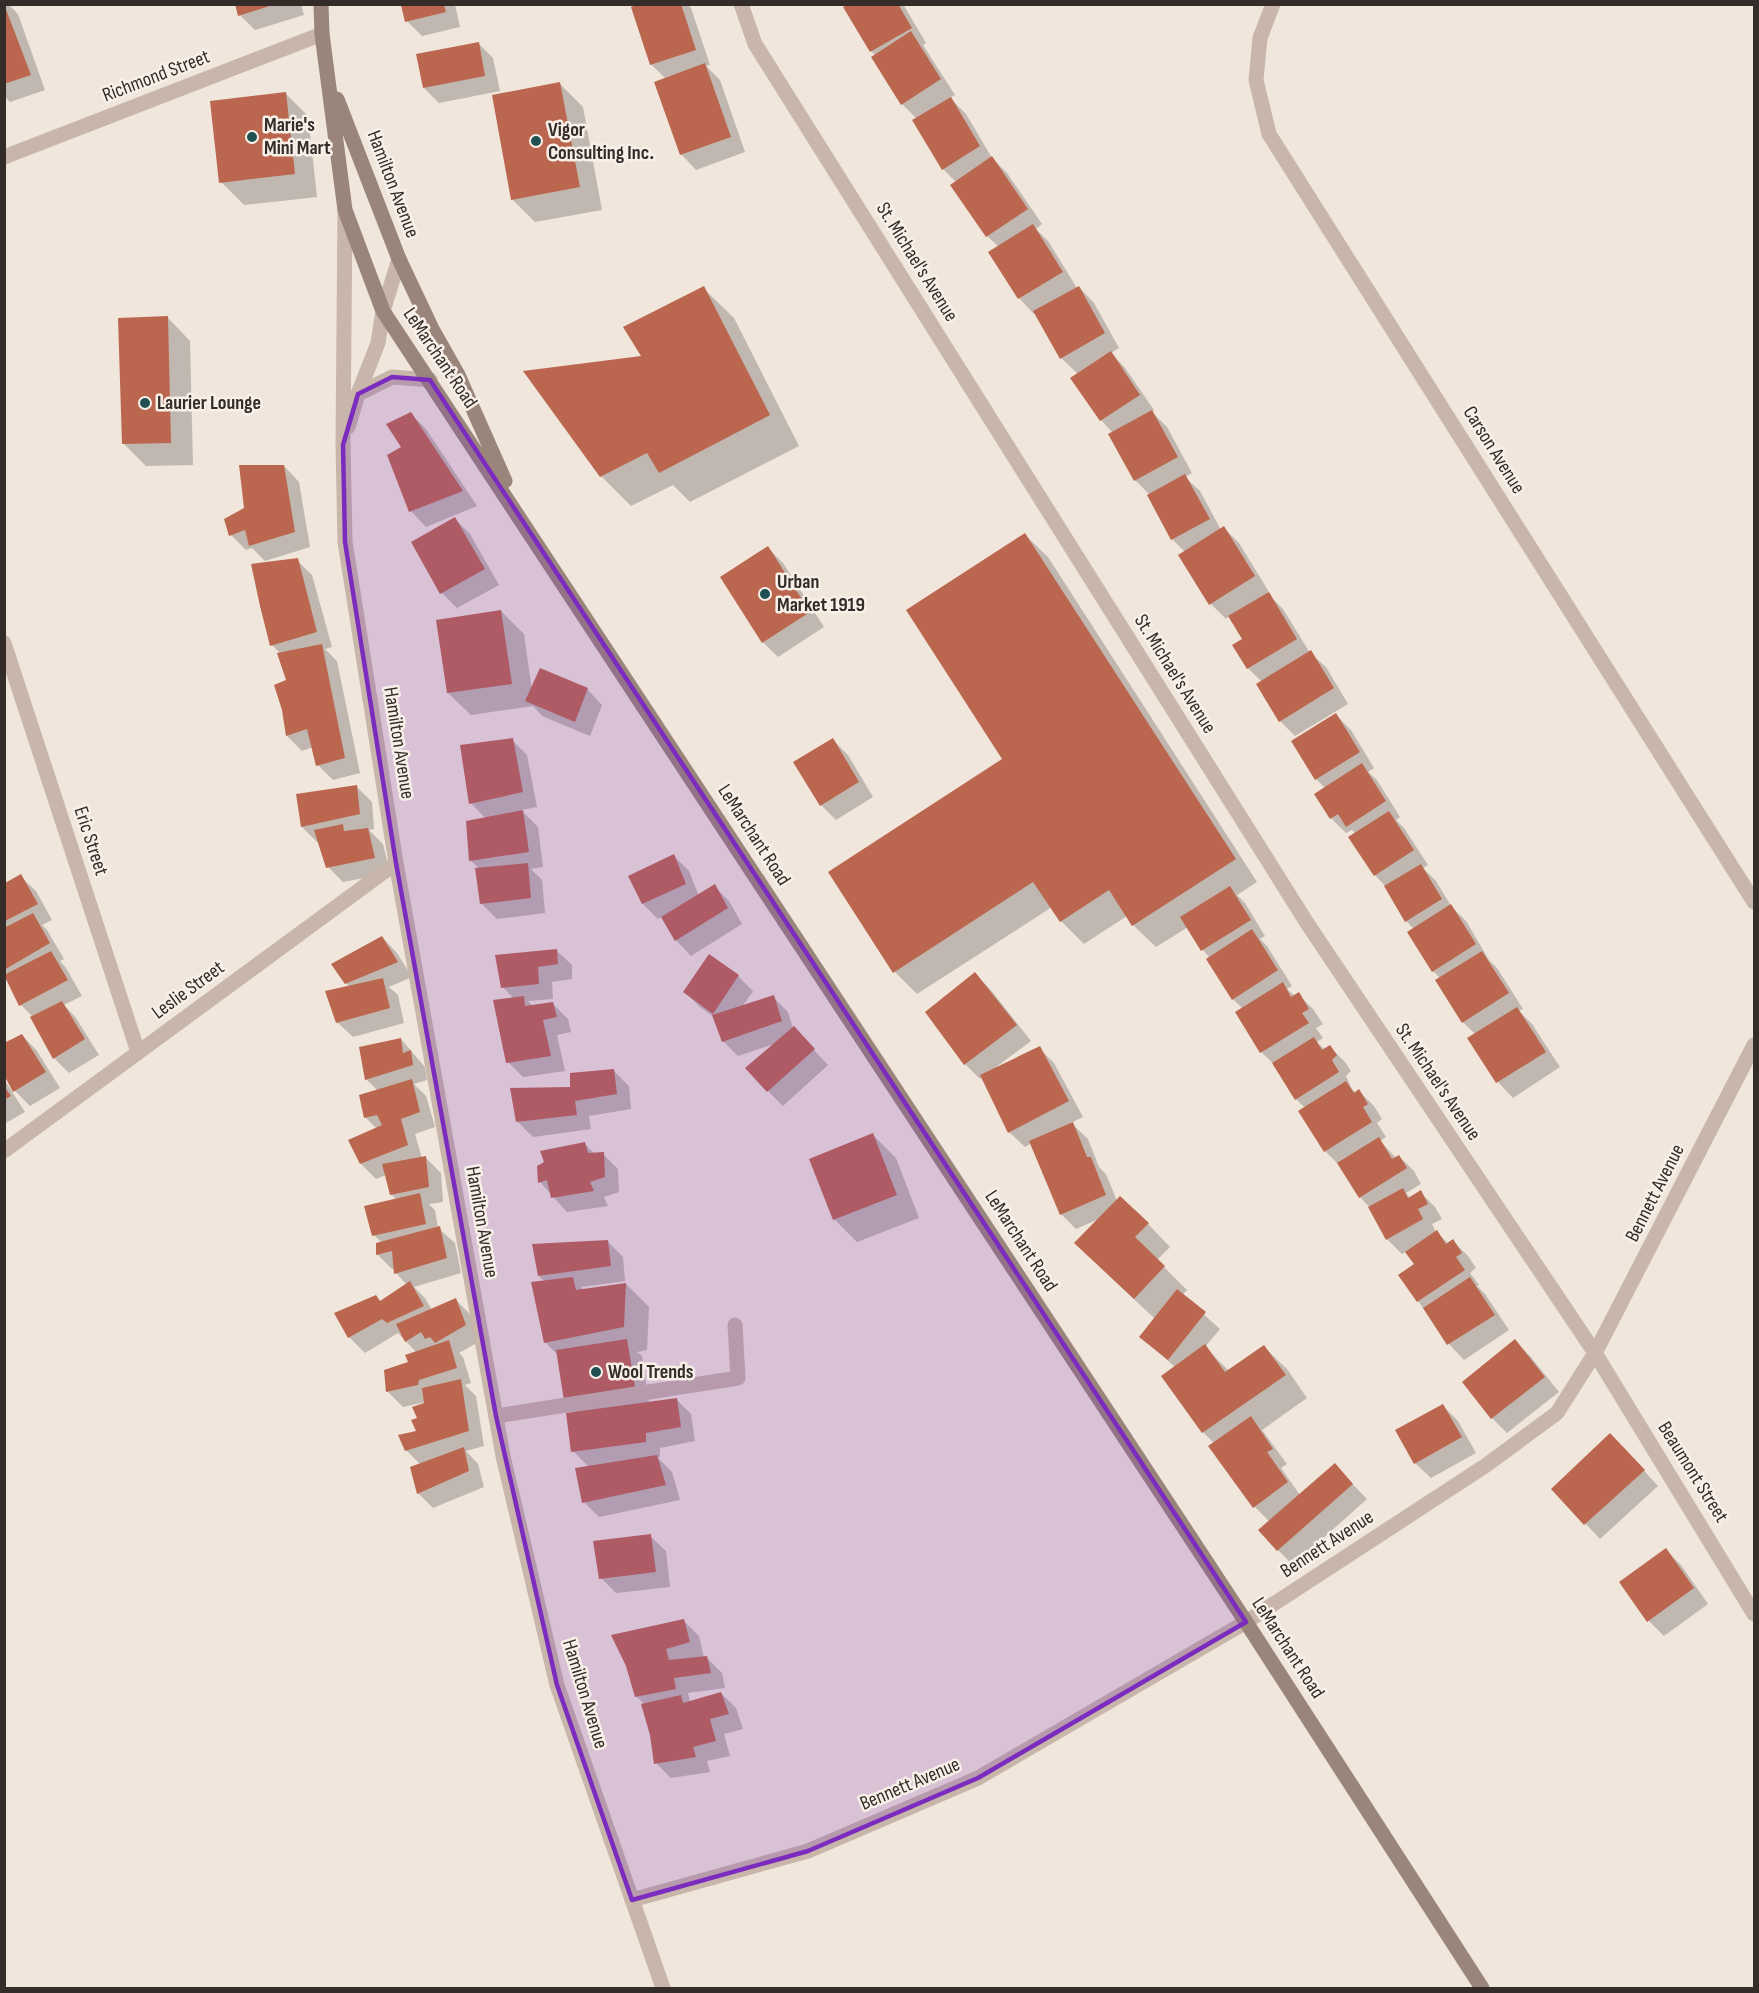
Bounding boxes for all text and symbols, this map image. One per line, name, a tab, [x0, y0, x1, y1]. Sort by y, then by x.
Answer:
street label: Richmond Street	[99, 45, 213, 107]
place label: Marie's Mini Mart	[264, 113, 331, 160]
place label: Vigor Consulting Inc.	[548, 118, 654, 165]
street label: Hamilton Avenue	[362, 127, 424, 241]
marker: Marie's Mini Mart	[245, 130, 259, 144]
marker: Vigor Consulting Inc.	[529, 134, 543, 148]
street label: St. Michael's Avenue	[871, 198, 963, 326]
street label: LeMarchant Road	[398, 303, 482, 413]
place label: Laurier Lounge	[157, 391, 261, 415]
marker: Laurier Lounge	[138, 396, 152, 410]
street label: Carson Avenue	[1458, 402, 1530, 498]
place label: Urban Market 1919	[777, 570, 865, 617]
marker: Urban Market 1919	[758, 587, 772, 601]
street label: St. Michael's Avenue	[1129, 610, 1221, 738]
street label: Hamilton Avenue	[378, 685, 420, 801]
street label: LeMarchant Road	[712, 780, 796, 890]
street label: Eric Street	[69, 803, 113, 879]
street label: Leslie Street	[147, 956, 229, 1024]
street label: St. Michael's Avenue	[1390, 1019, 1486, 1145]
street label: Bennett Avenue	[1620, 1140, 1690, 1246]
street label: Hamilton Avenue	[460, 1164, 504, 1280]
street label: LeMarchant Road	[979, 1186, 1063, 1296]
place label: Wool Trends	[608, 1360, 694, 1384]
marker: Wool Trends	[589, 1365, 603, 1379]
street label: Beaumont Street	[1653, 1417, 1733, 1527]
street label: Bennett Avenue	[1276, 1505, 1378, 1583]
street label: LeMarchant Road	[1246, 1593, 1330, 1703]
street label: Hamilton Avenue	[557, 1636, 613, 1752]
street label: Bennett Avenue	[856, 1752, 964, 1816]

